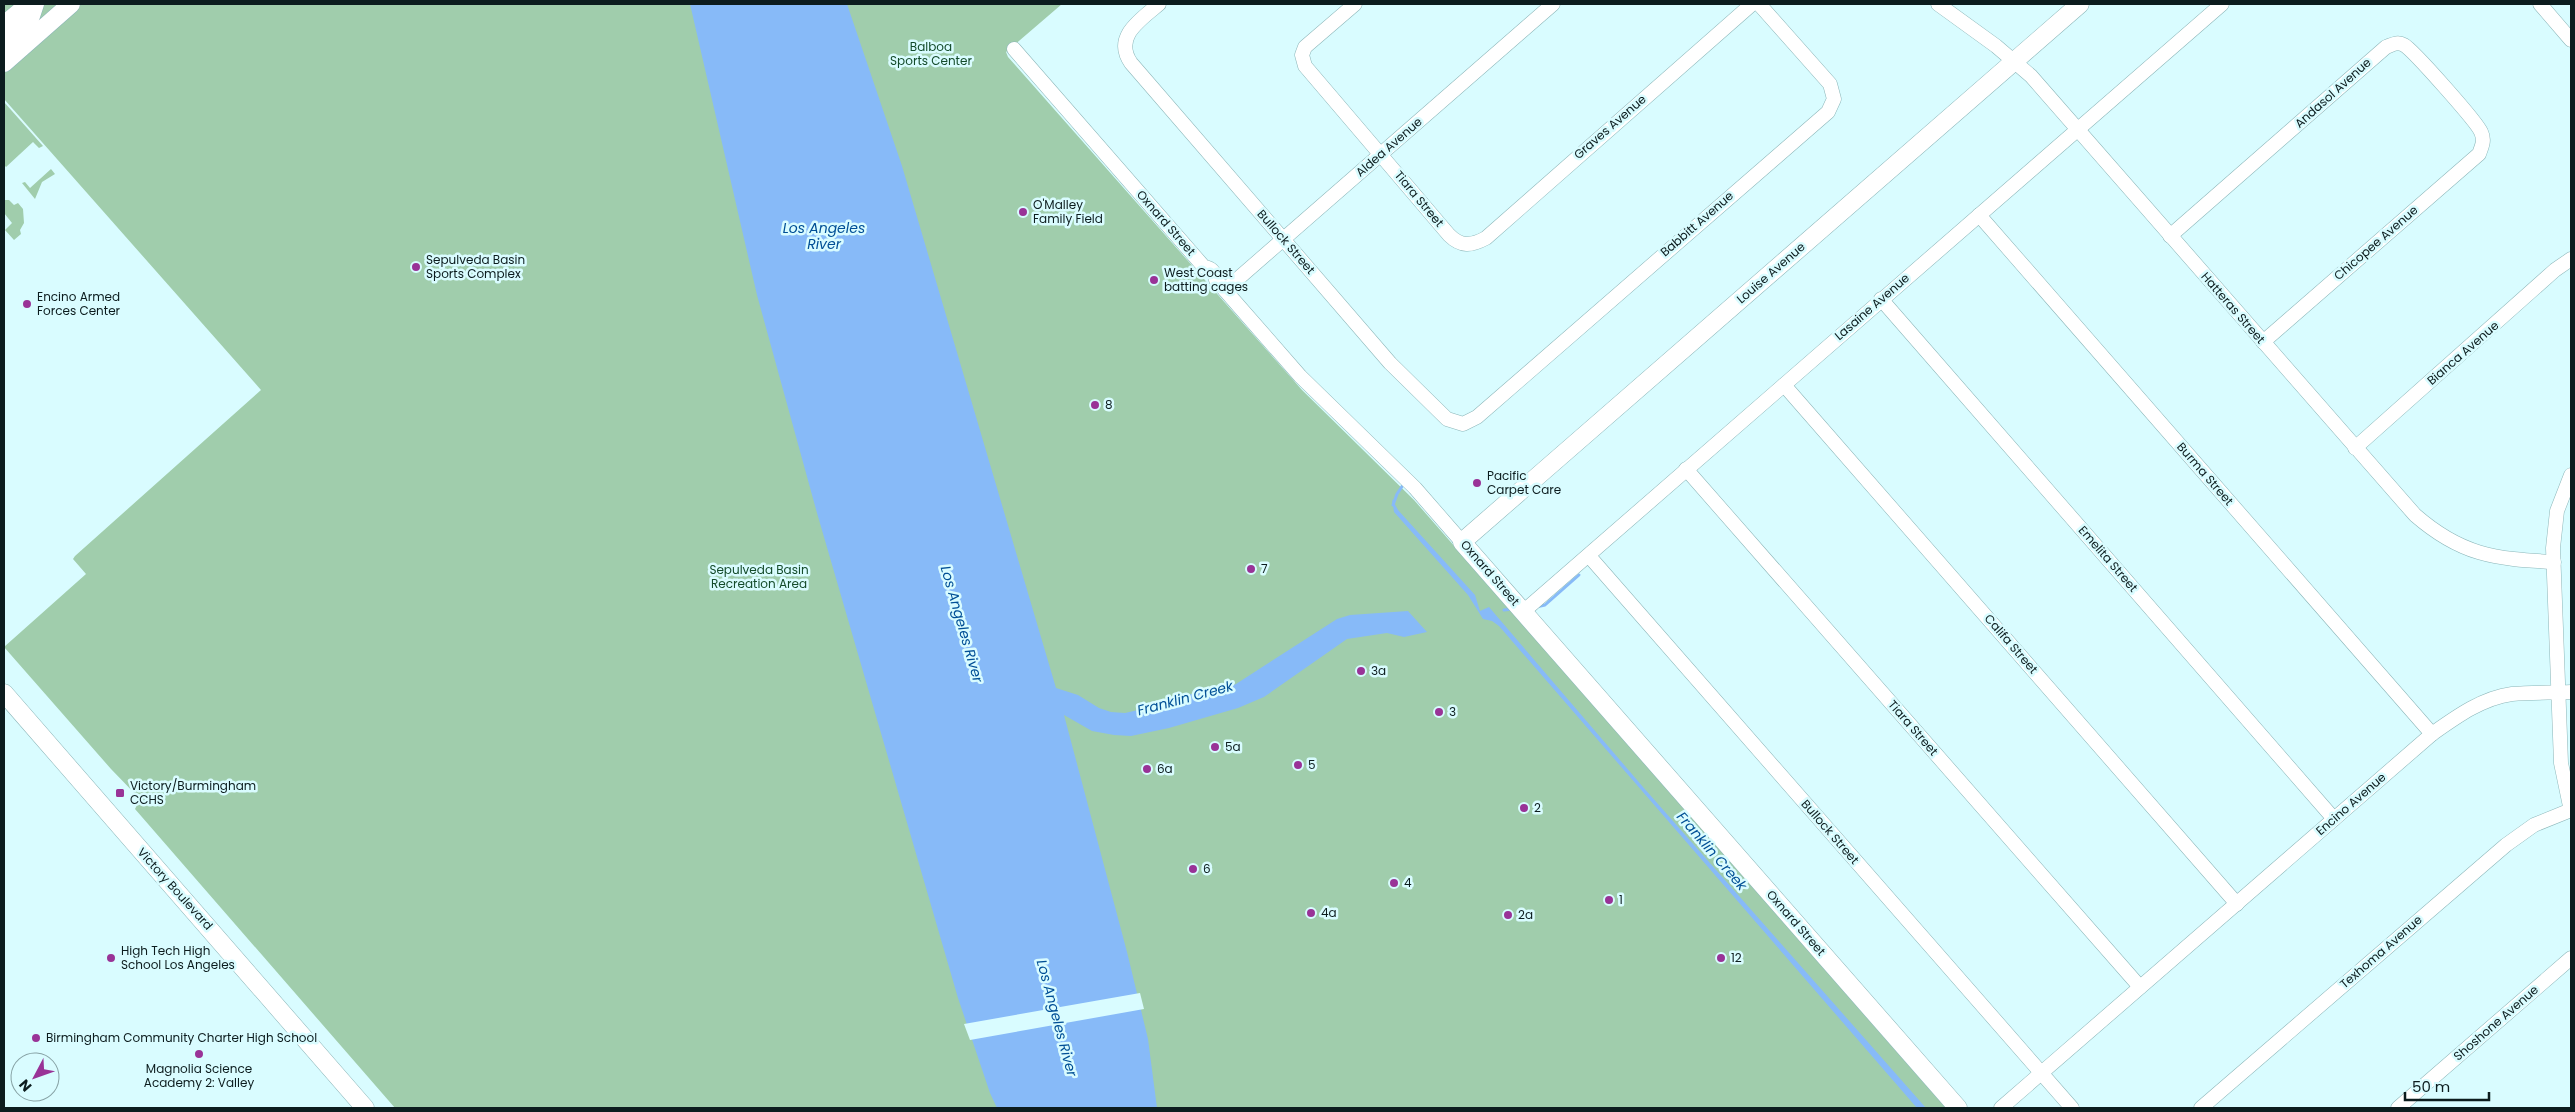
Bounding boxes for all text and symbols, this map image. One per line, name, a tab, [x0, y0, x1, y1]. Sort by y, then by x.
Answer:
park label: Balboa Sports Center	[890, 38, 972, 69]
street label: Andasol Avenue	[2291, 54, 2374, 131]
street label: Graves Avenue	[1570, 90, 1649, 163]
street label: Aldea Avenue	[1352, 113, 1426, 180]
street label: Tiara Street	[1391, 167, 1448, 230]
street label: Oxnard Street	[1133, 186, 1200, 259]
street label: Babbitt Avenue	[1657, 187, 1737, 260]
place label: O'Malley Family Field	[1033, 196, 1103, 227]
street label: Chicopee Avenue	[2330, 201, 2421, 284]
marker: O'Malley Family Field	[1017, 206, 1029, 218]
street label: Bullock Street	[1254, 206, 1319, 278]
water label: Los Angeles River	[783, 218, 865, 254]
street label: Louise Avenue	[1733, 238, 1809, 307]
place label: Sepulveda Basin Sports Complex	[426, 251, 525, 282]
marker: Sepulveda Basin Sports Complex	[410, 261, 422, 273]
place label: West Coast batting cages	[1164, 264, 1248, 295]
street label: Hatteras Street	[2198, 268, 2269, 347]
street label: Lasaine Avenue	[1831, 269, 1913, 344]
marker: West Coast batting cages	[1148, 274, 1160, 286]
place label: Encino Armed Forces Center	[37, 288, 121, 319]
marker: Encino Armed Forces Center	[21, 298, 33, 310]
street label: Bianca Avenue	[2423, 317, 2502, 388]
place label: 8	[1105, 396, 1113, 413]
marker: 8	[1089, 399, 1101, 411]
street label: Burma Street	[2173, 439, 2237, 509]
place label: Pacific Carpet Care	[1487, 467, 1561, 498]
marker: Pacific Carpet Care	[1471, 477, 1483, 489]
street label: Emelita Street	[2075, 522, 2142, 595]
street label: Oxnard Street	[1457, 536, 1524, 609]
place label: 7	[1261, 560, 1268, 577]
park label: Sepulveda Basin Recreation Area	[709, 561, 809, 592]
water label: Los Angeles River	[936, 563, 988, 685]
marker: 7	[1245, 563, 1257, 575]
street label: Califa Street	[1981, 610, 2042, 677]
place label: 3a	[1371, 662, 1386, 679]
marker: 3a	[1355, 665, 1367, 677]
water label: Franklin Creek	[1135, 675, 1236, 720]
street label: Tiara Street	[1884, 696, 1942, 759]
place label: 3	[1449, 703, 1456, 720]
marker: 3	[1433, 706, 1445, 718]
place label: 5a	[1225, 738, 1241, 755]
marker: 5a	[1209, 741, 1221, 753]
place label: 5	[1308, 756, 1316, 773]
marker: 5	[1292, 759, 1304, 771]
place label: 6a	[1157, 760, 1173, 777]
marker: 6a	[1141, 763, 1153, 775]
street label: Encino Avenue	[2312, 768, 2389, 839]
place label: Victory/Burmingham CCHS	[130, 777, 256, 808]
marker: Victory/Burmingham CCHS	[114, 787, 126, 799]
street label: Bullock Street	[1798, 796, 1863, 868]
place label: 2	[1534, 799, 1541, 816]
marker: 2	[1518, 802, 1530, 814]
water label: Franklin Creek	[1672, 807, 1752, 895]
street label: Victory Boulevard	[134, 844, 217, 934]
place label: 6	[1203, 860, 1211, 877]
marker: 6	[1187, 863, 1199, 875]
place label: 4	[1404, 874, 1412, 891]
marker: 4	[1388, 877, 1400, 889]
street label: Oxnard Street	[1763, 886, 1830, 959]
place label: 1	[1619, 891, 1623, 908]
marker: 1	[1603, 894, 1615, 906]
place label: 4a	[1321, 904, 1337, 921]
place label: 2a	[1518, 906, 1533, 923]
marker: 4a	[1305, 907, 1317, 919]
marker: 2a	[1502, 909, 1514, 921]
street label: Texhoma Avenue	[2336, 911, 2425, 992]
place label: High Tech High School Los Angeles	[121, 942, 235, 973]
place label: 12	[1731, 949, 1742, 966]
marker: High Tech High School Los Angeles	[105, 952, 117, 964]
marker: 12	[1715, 952, 1727, 964]
water label: Los Angeles River	[1032, 957, 1082, 1079]
street label: Shoshone Avenue	[2450, 981, 2542, 1064]
place label: Birmingham Community Charter High School	[46, 1029, 317, 1046]
marker: Birmingham Community Charter High School	[30, 1032, 42, 1044]
marker: Magnolia Science Academy 2: Valley	[193, 1048, 205, 1060]
north arrow	[10, 1052, 60, 1102]
place label: Magnolia Science Academy 2: Valley	[144, 1060, 254, 1091]
scale bar	[2405, 1070, 2489, 1102]
text: N	[14, 1075, 36, 1096]
text: 50 m	[2412, 1076, 2450, 1097]

